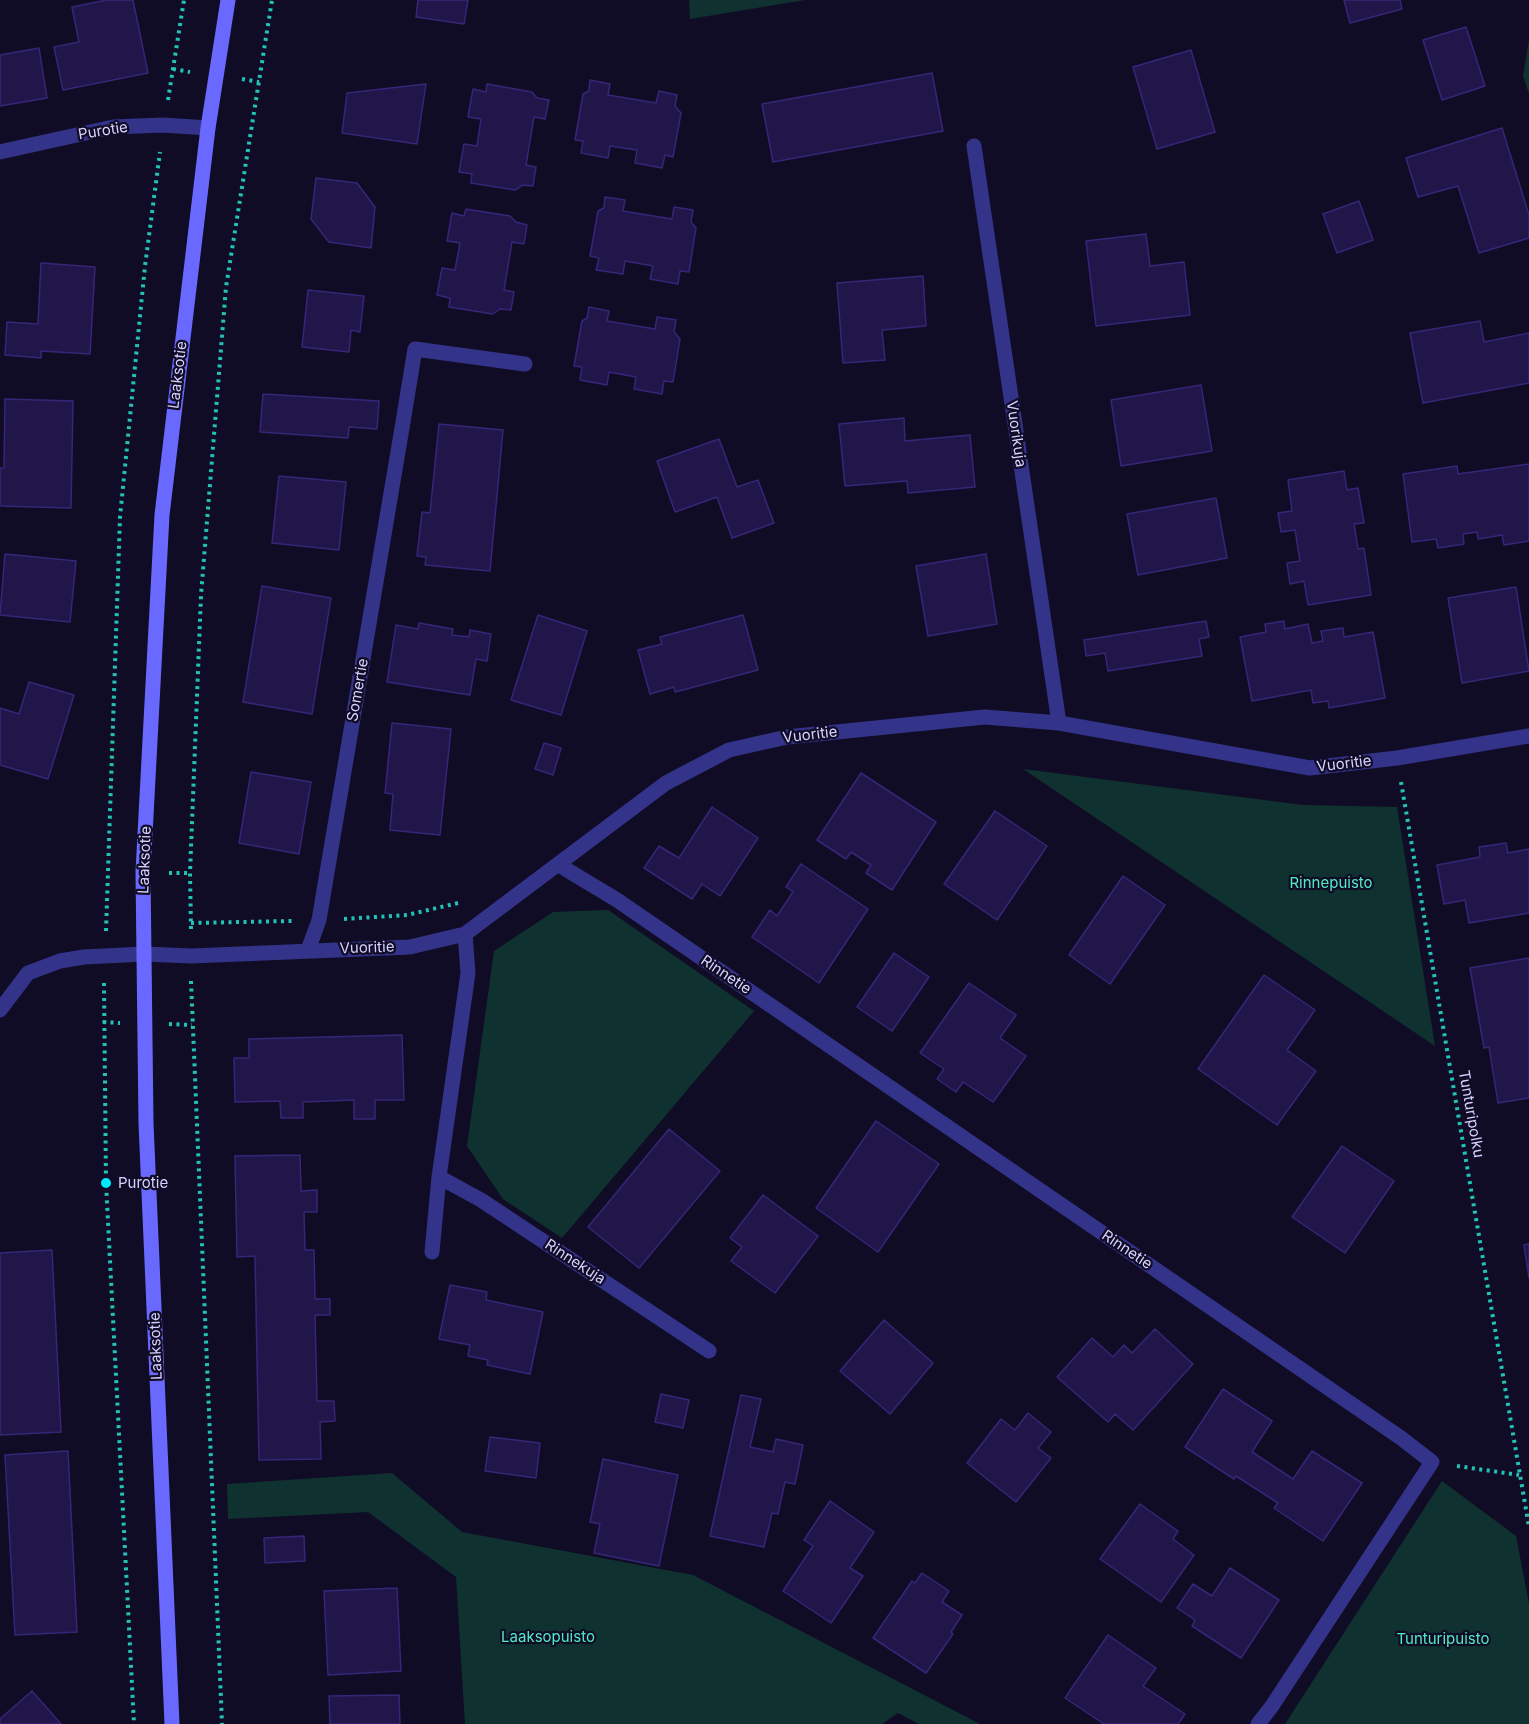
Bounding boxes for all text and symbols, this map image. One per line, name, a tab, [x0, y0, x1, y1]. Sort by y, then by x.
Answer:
street label: Purotie	[77, 118, 129, 144]
street label: Laaksotie	[165, 340, 191, 410]
street label: Vuorikuja	[1002, 400, 1030, 468]
street label: Somertie	[344, 657, 372, 723]
street label: Vuoritie	[782, 723, 838, 747]
street label: Vuoritie	[1316, 752, 1372, 776]
street label: Laaksotie	[135, 826, 155, 894]
park label: Rinnepuisto	[1289, 874, 1373, 892]
street label: Vuoritie	[339, 938, 395, 958]
street label: Rinnetie	[697, 952, 755, 998]
street label: Tunturipolku	[1454, 1069, 1488, 1159]
place label: Purotie	[118, 1174, 168, 1192]
marker: Purotie	[99, 1176, 113, 1190]
street label: Rinnetie	[1098, 1227, 1156, 1273]
street label: Rinnekuja	[541, 1236, 609, 1288]
street label: Laaksotie	[146, 1312, 166, 1380]
park label: Laaksopuisto	[501, 1628, 595, 1646]
park label: Tunturipuisto	[1397, 1630, 1489, 1648]

